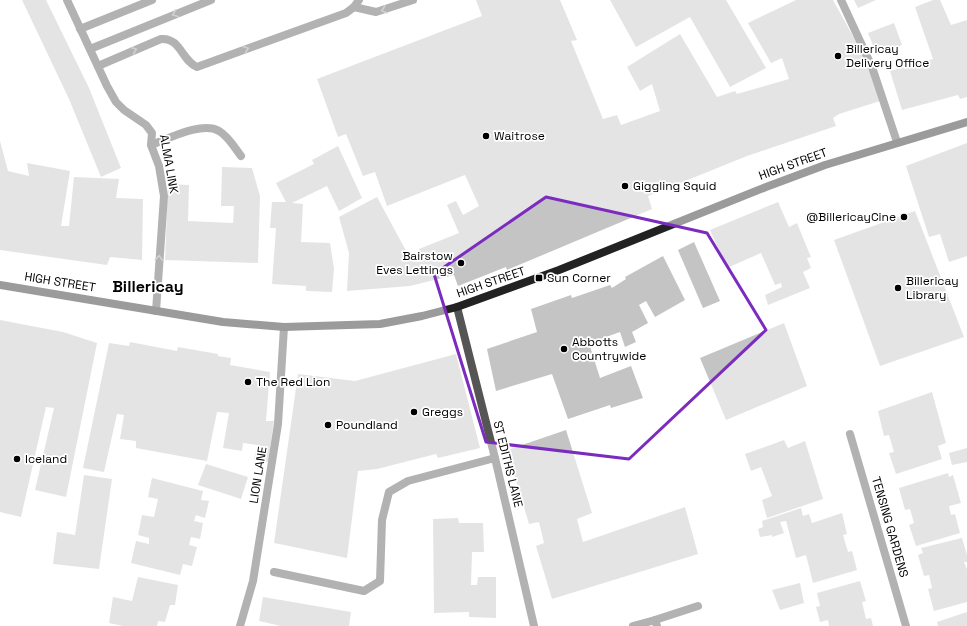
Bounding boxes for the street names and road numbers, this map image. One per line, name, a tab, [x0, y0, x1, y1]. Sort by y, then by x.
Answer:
street label: ALMA LINK	[156, 133, 182, 195]
street label: HIGH STREET	[756, 144, 830, 184]
street label: HIGH STREET	[454, 263, 528, 301]
street label: HIGH STREET	[23, 268, 97, 296]
street label: ST EDITHS LANE	[490, 419, 527, 509]
street label: LION LANE	[246, 445, 270, 505]
street label: TENSING GARDENS	[868, 475, 912, 579]

